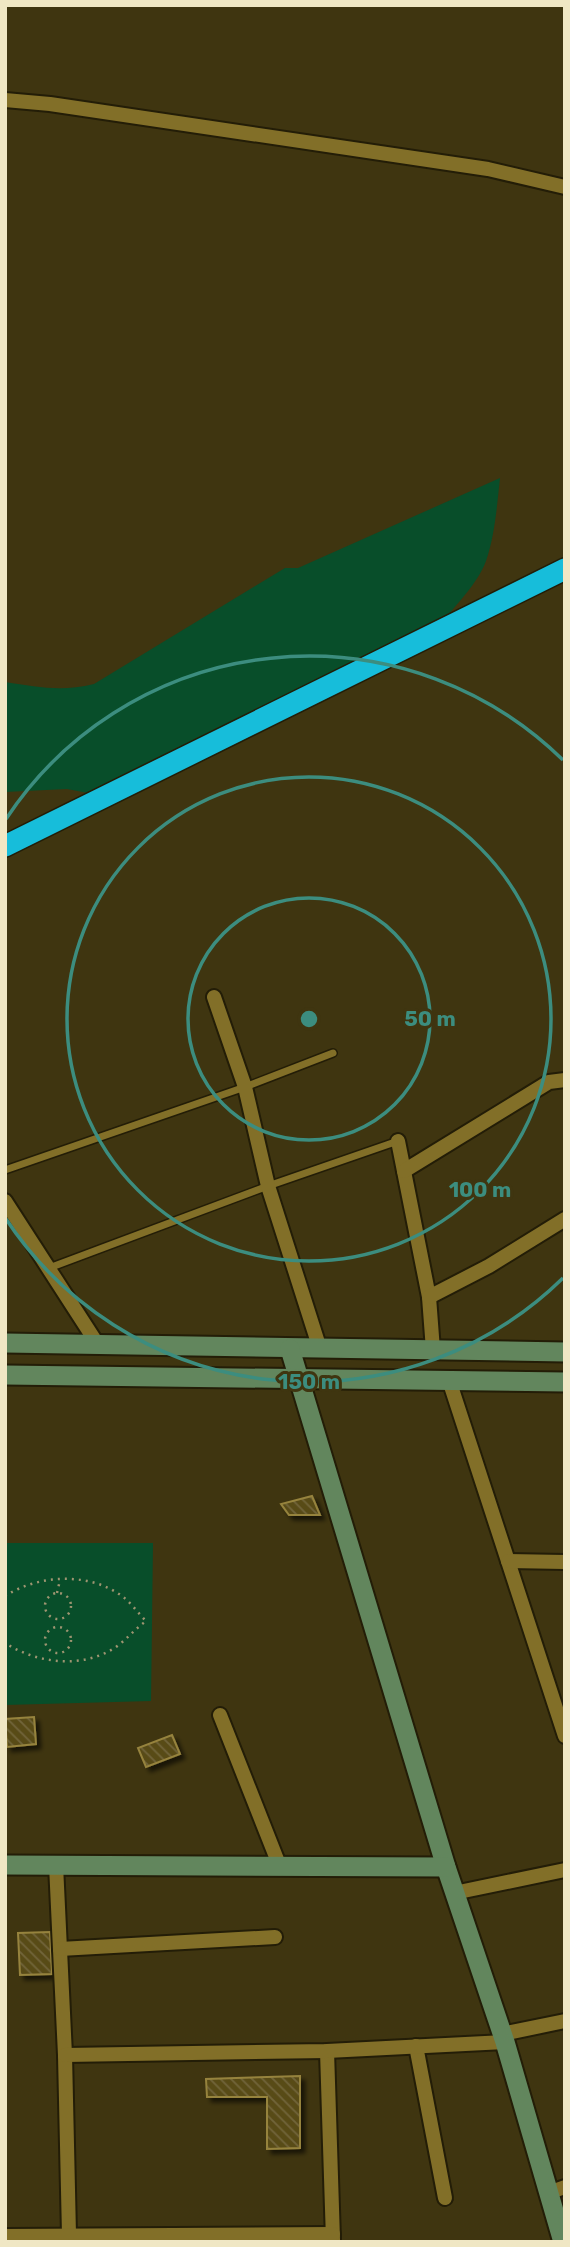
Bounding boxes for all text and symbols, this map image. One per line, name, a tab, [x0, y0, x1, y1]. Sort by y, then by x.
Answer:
text: 50 m	[404, 1006, 456, 1031]
centre of rings	[297, 1007, 321, 1031]
text: 100 m	[449, 1177, 511, 1202]
text: 150 m	[278, 1369, 340, 1394]

